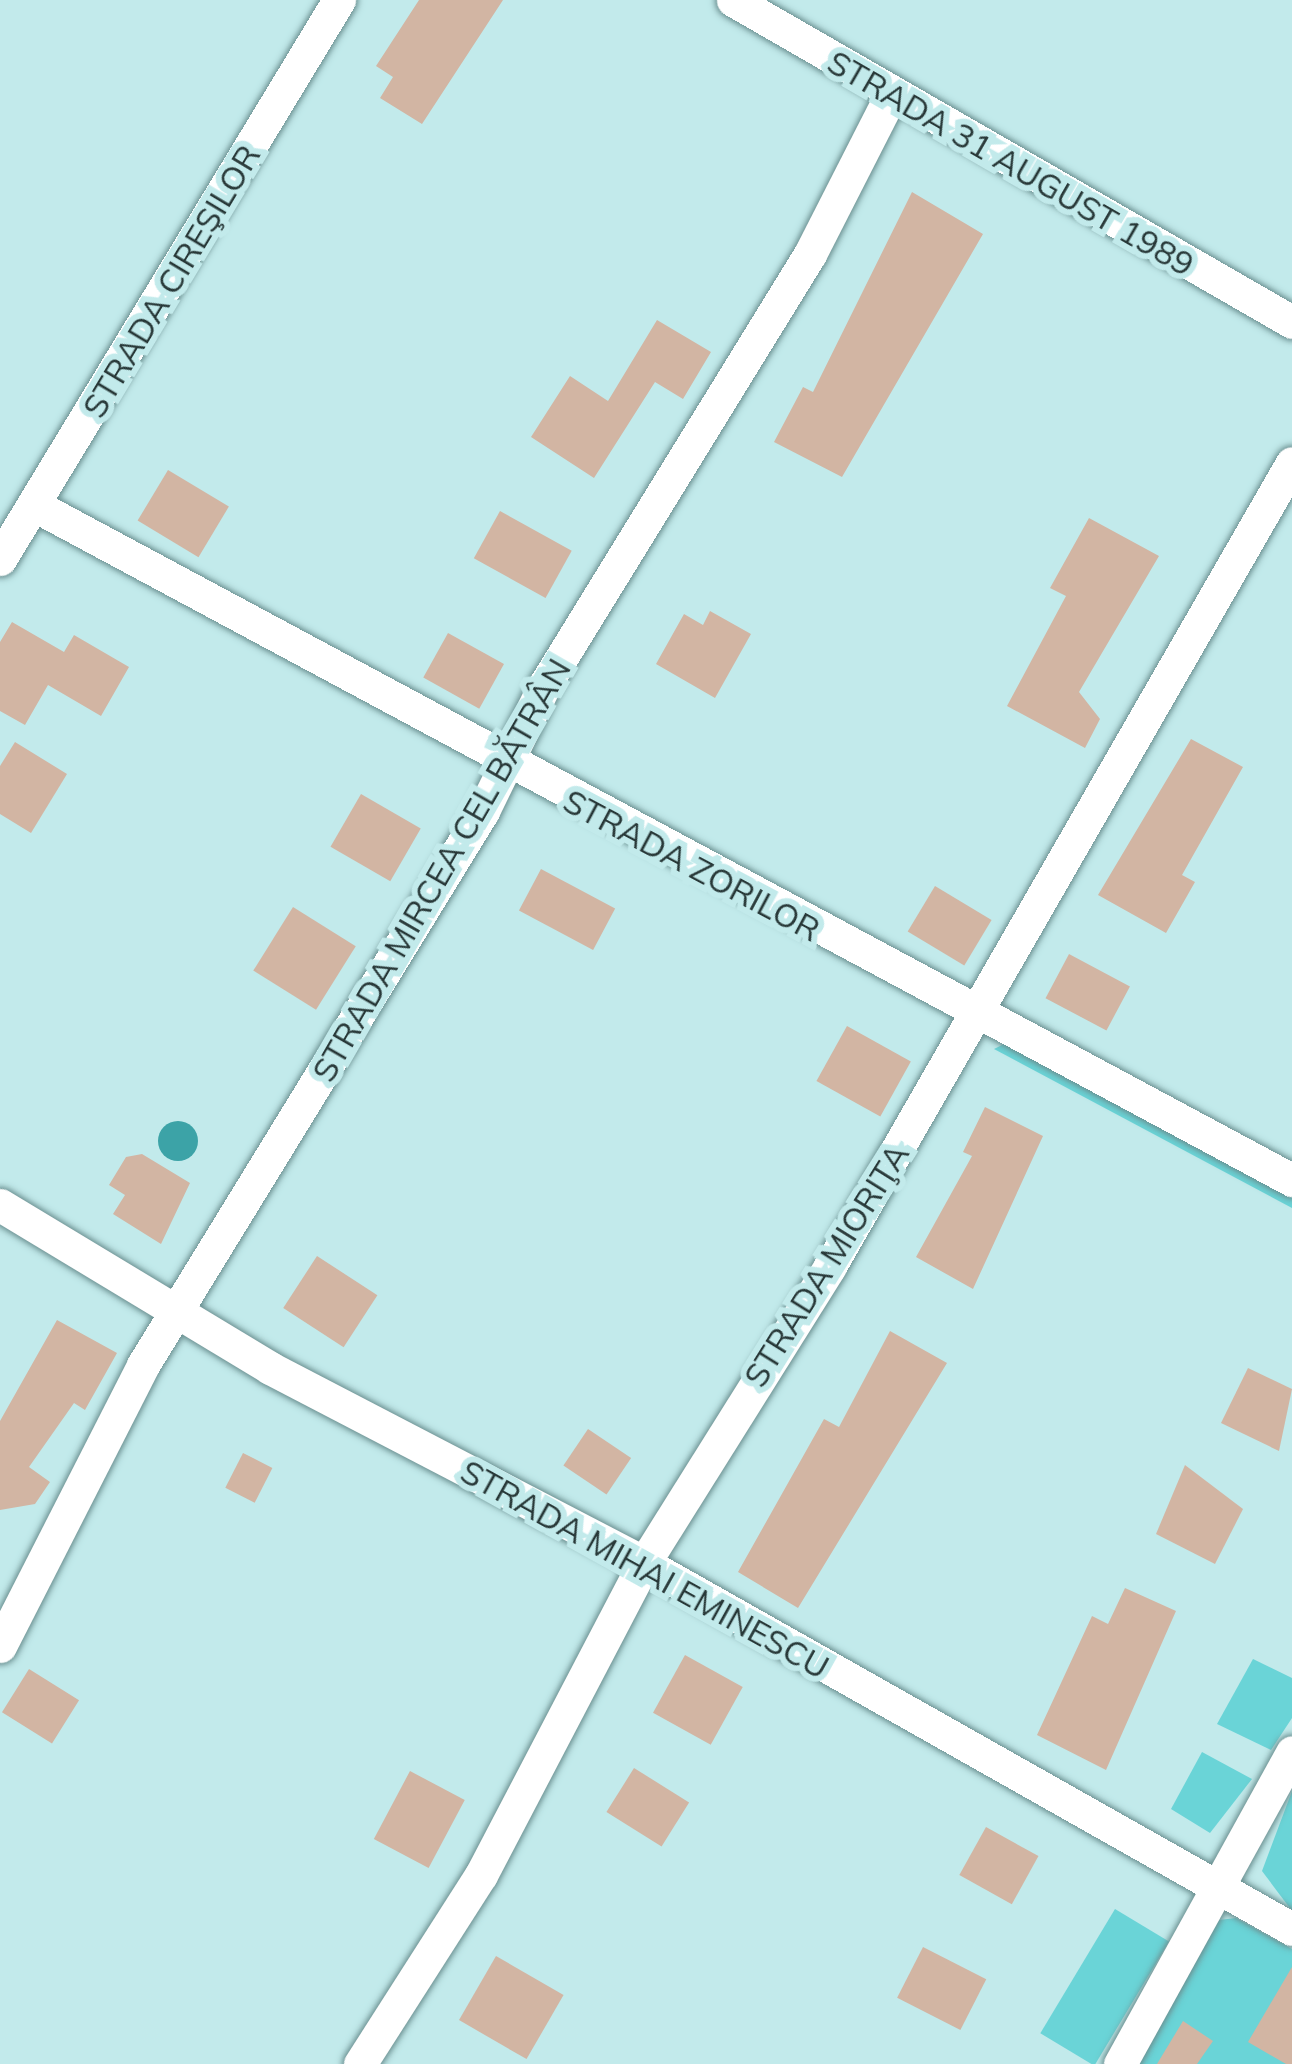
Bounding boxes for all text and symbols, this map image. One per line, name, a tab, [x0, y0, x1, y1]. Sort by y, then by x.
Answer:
street label: STRADA 31 AUGUST 1989	[821, 42, 1201, 284]
street label: STRADA CIREŞILOR	[74, 137, 268, 425]
street label: STRADA MIRCEA CEL BĂTRÂN	[303, 652, 579, 1088]
street label: STRADA ZORILOR	[557, 781, 827, 949]
street label: STRADA MIORIŢA	[735, 1136, 917, 1394]
street label: STRADA MIHAI EMINESCU	[454, 1451, 836, 1687]

